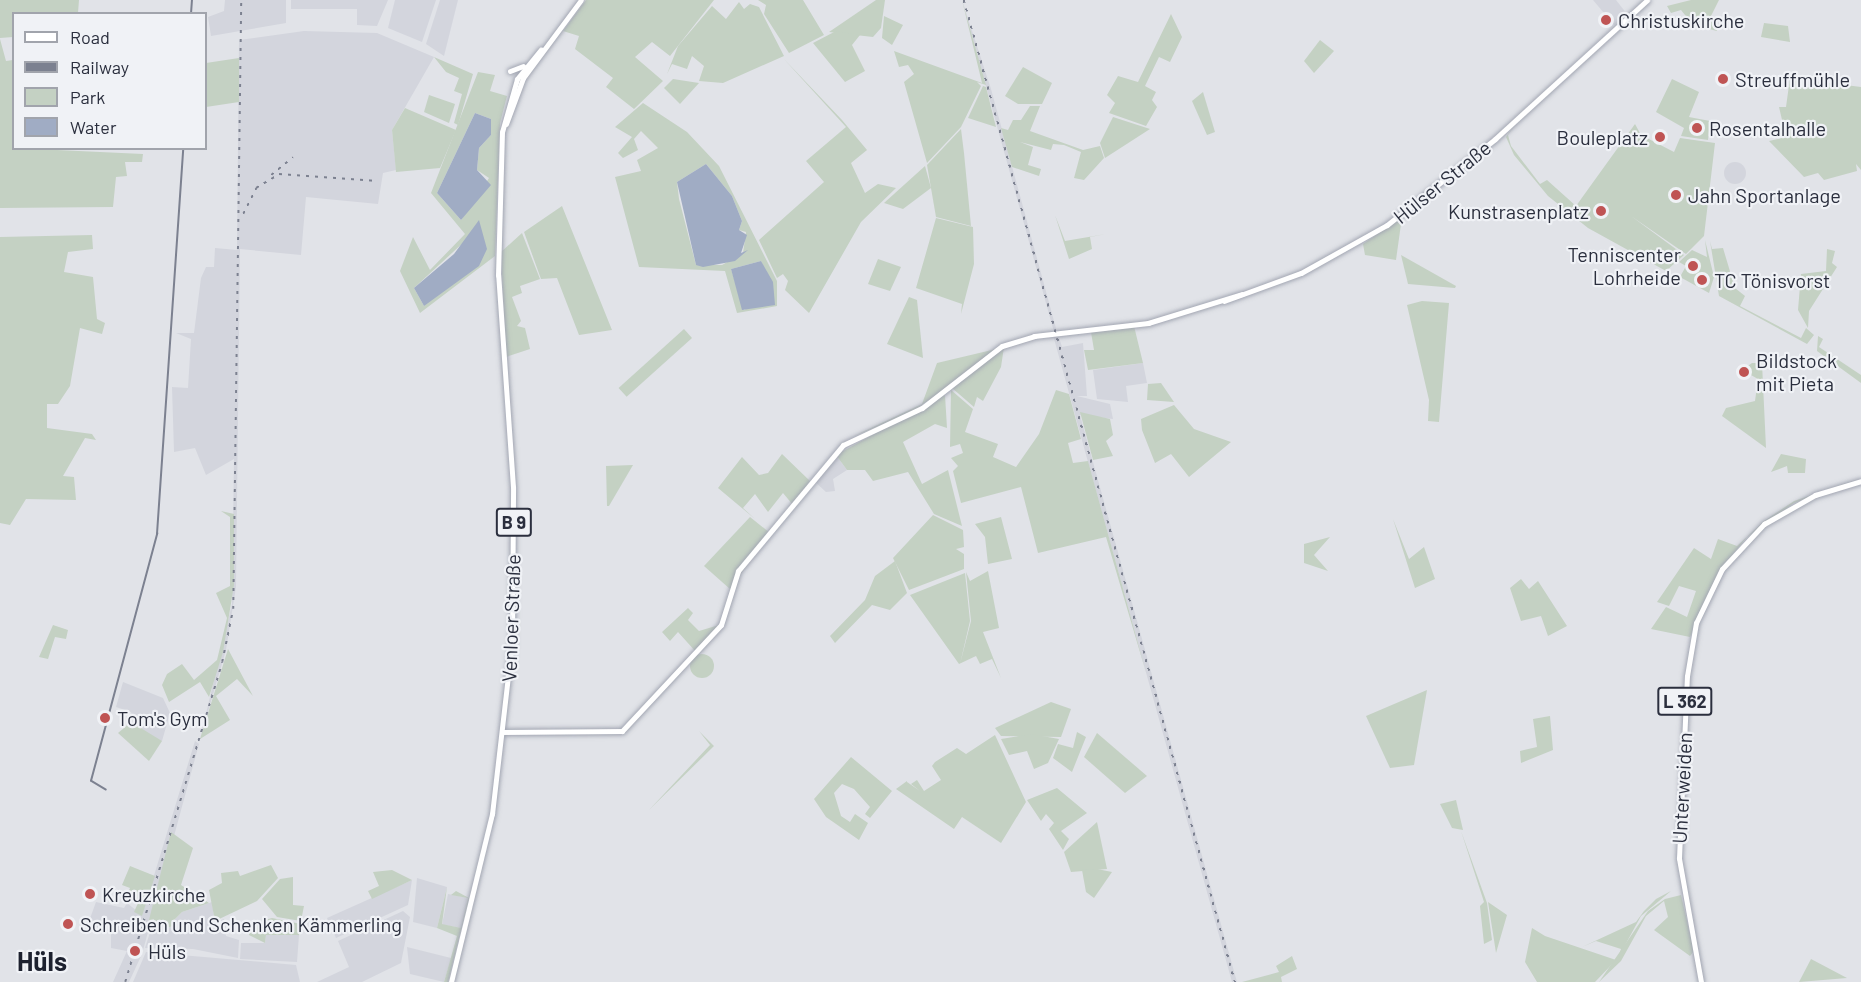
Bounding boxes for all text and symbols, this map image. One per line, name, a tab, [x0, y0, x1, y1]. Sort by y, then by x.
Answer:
place label: Christuskirche	[1618, 8, 1745, 32]
legend	[12, 12, 207, 150]
marker: Christuskirche	[1599, 13, 1613, 27]
text: Road	[70, 26, 110, 48]
text: Railway	[70, 56, 129, 78]
place label: Streuffmühle	[1735, 67, 1850, 91]
marker: Streuffmühle	[1716, 72, 1730, 86]
text: Park	[70, 86, 105, 108]
text: Water	[70, 116, 117, 138]
place label: Rosentalhalle	[1709, 116, 1826, 140]
marker: Rosentalhalle	[1690, 121, 1704, 135]
place label: Bouleplatz	[1557, 125, 1648, 149]
marker: Bouleplatz	[1653, 130, 1667, 144]
street label: Hülser Straße	[1389, 135, 1495, 229]
place label: Jahn Sportanlage	[1688, 183, 1841, 207]
marker: Jahn Sportanlage	[1669, 188, 1683, 202]
place label: Kunstrasenplatz	[1448, 199, 1589, 223]
marker: Kunstrasenplatz	[1594, 204, 1608, 218]
place label: Tenniscenter Lohrheide	[1567, 243, 1681, 290]
marker: Tenniscenter Lohrheide	[1686, 259, 1700, 273]
place label: TC Tönisvorst	[1714, 268, 1830, 292]
marker: TC Tönisvorst	[1695, 273, 1709, 287]
place label: Bildstock mit Pieta	[1756, 348, 1837, 395]
marker: Bildstock mit Pieta	[1737, 365, 1751, 379]
road number: B 9	[494, 507, 534, 537]
street label: Venloer Straße	[497, 554, 525, 682]
road number: L 362	[1656, 686, 1714, 716]
place label: Tom's Gym	[117, 706, 208, 730]
marker: Tom's Gym	[98, 711, 112, 725]
street label: Unterweiden	[1667, 732, 1697, 844]
place label: Kreuzkirche	[102, 882, 206, 906]
marker: Kreuzkirche	[83, 887, 97, 901]
place label: Schreiben und Schenken Kämmerling	[80, 912, 402, 936]
marker: Schreiben und Schenken Kämmerling	[61, 917, 75, 931]
place label: Hüls	[148, 939, 186, 963]
marker: Hüls	[126, 942, 144, 960]
district label: Hüls	[17, 945, 67, 977]

